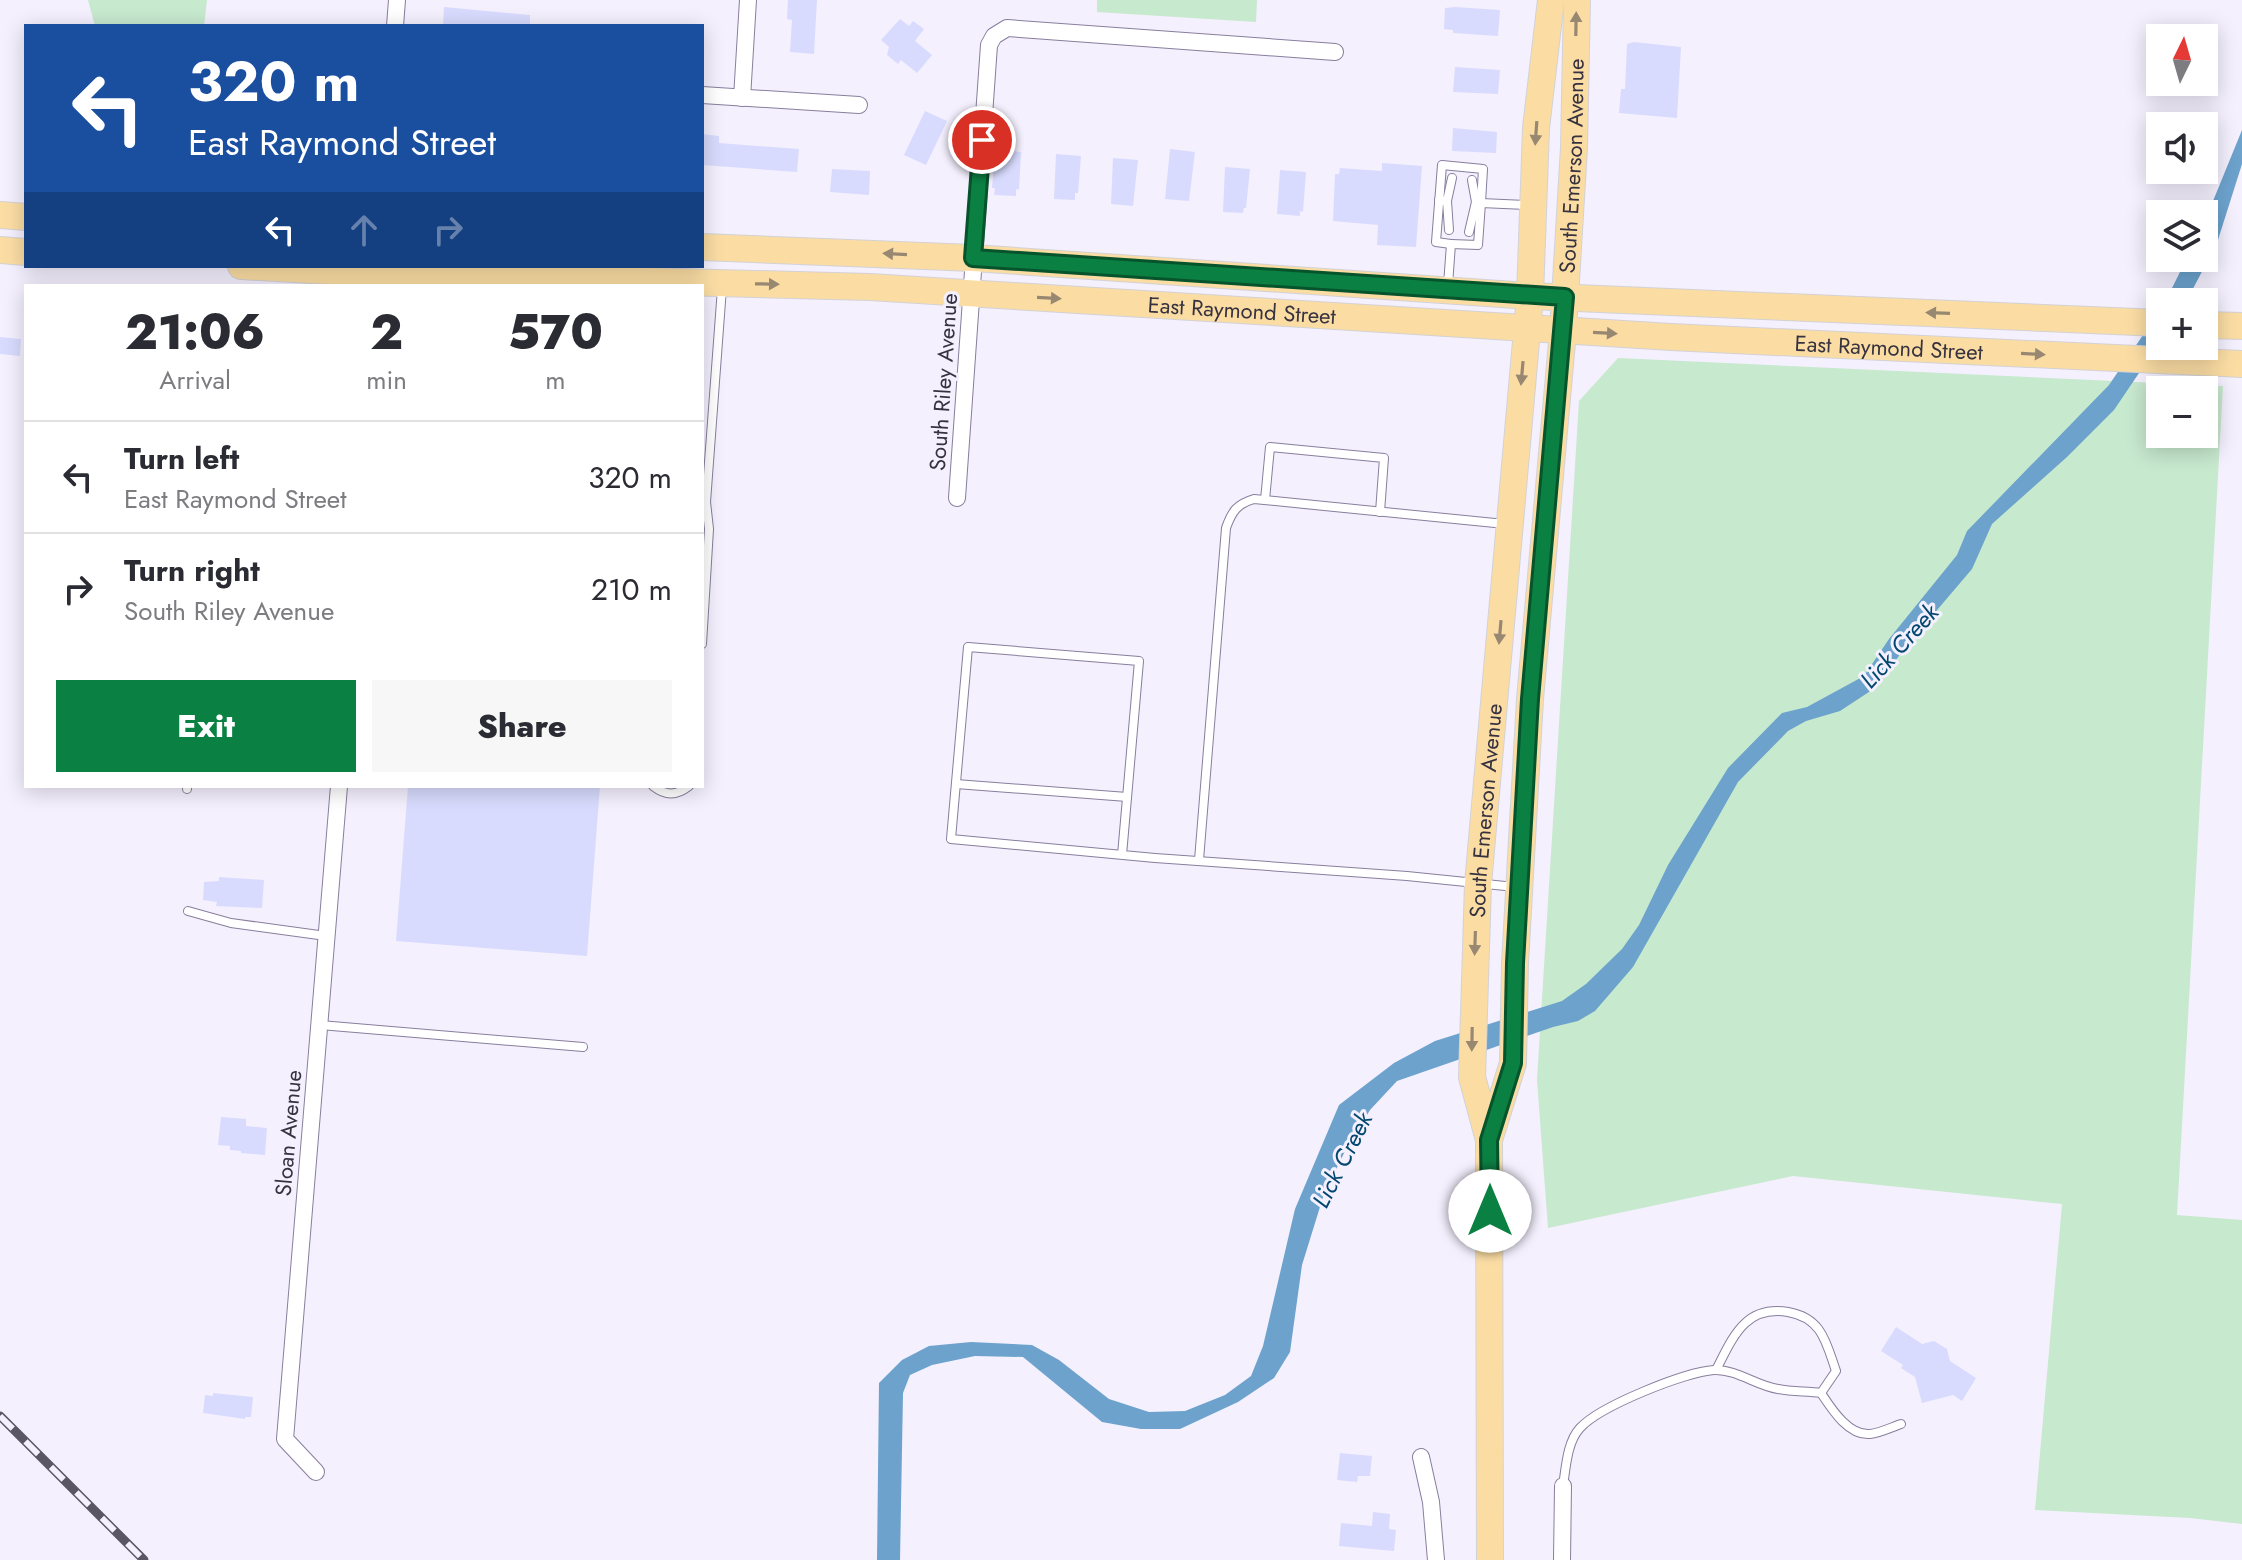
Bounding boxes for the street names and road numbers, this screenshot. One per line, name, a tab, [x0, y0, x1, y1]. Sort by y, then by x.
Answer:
street label: South Emerson Avenue	[1551, 58, 1592, 274]
street label: East Raymond Street	[1147, 288, 1338, 332]
street label: South Riley Avenue	[921, 292, 965, 472]
street label: East Raymond Street	[1794, 327, 1984, 368]
street label: South Emerson Avenue	[1461, 702, 1510, 918]
street label: Sloan Avenue	[267, 1069, 309, 1197]

